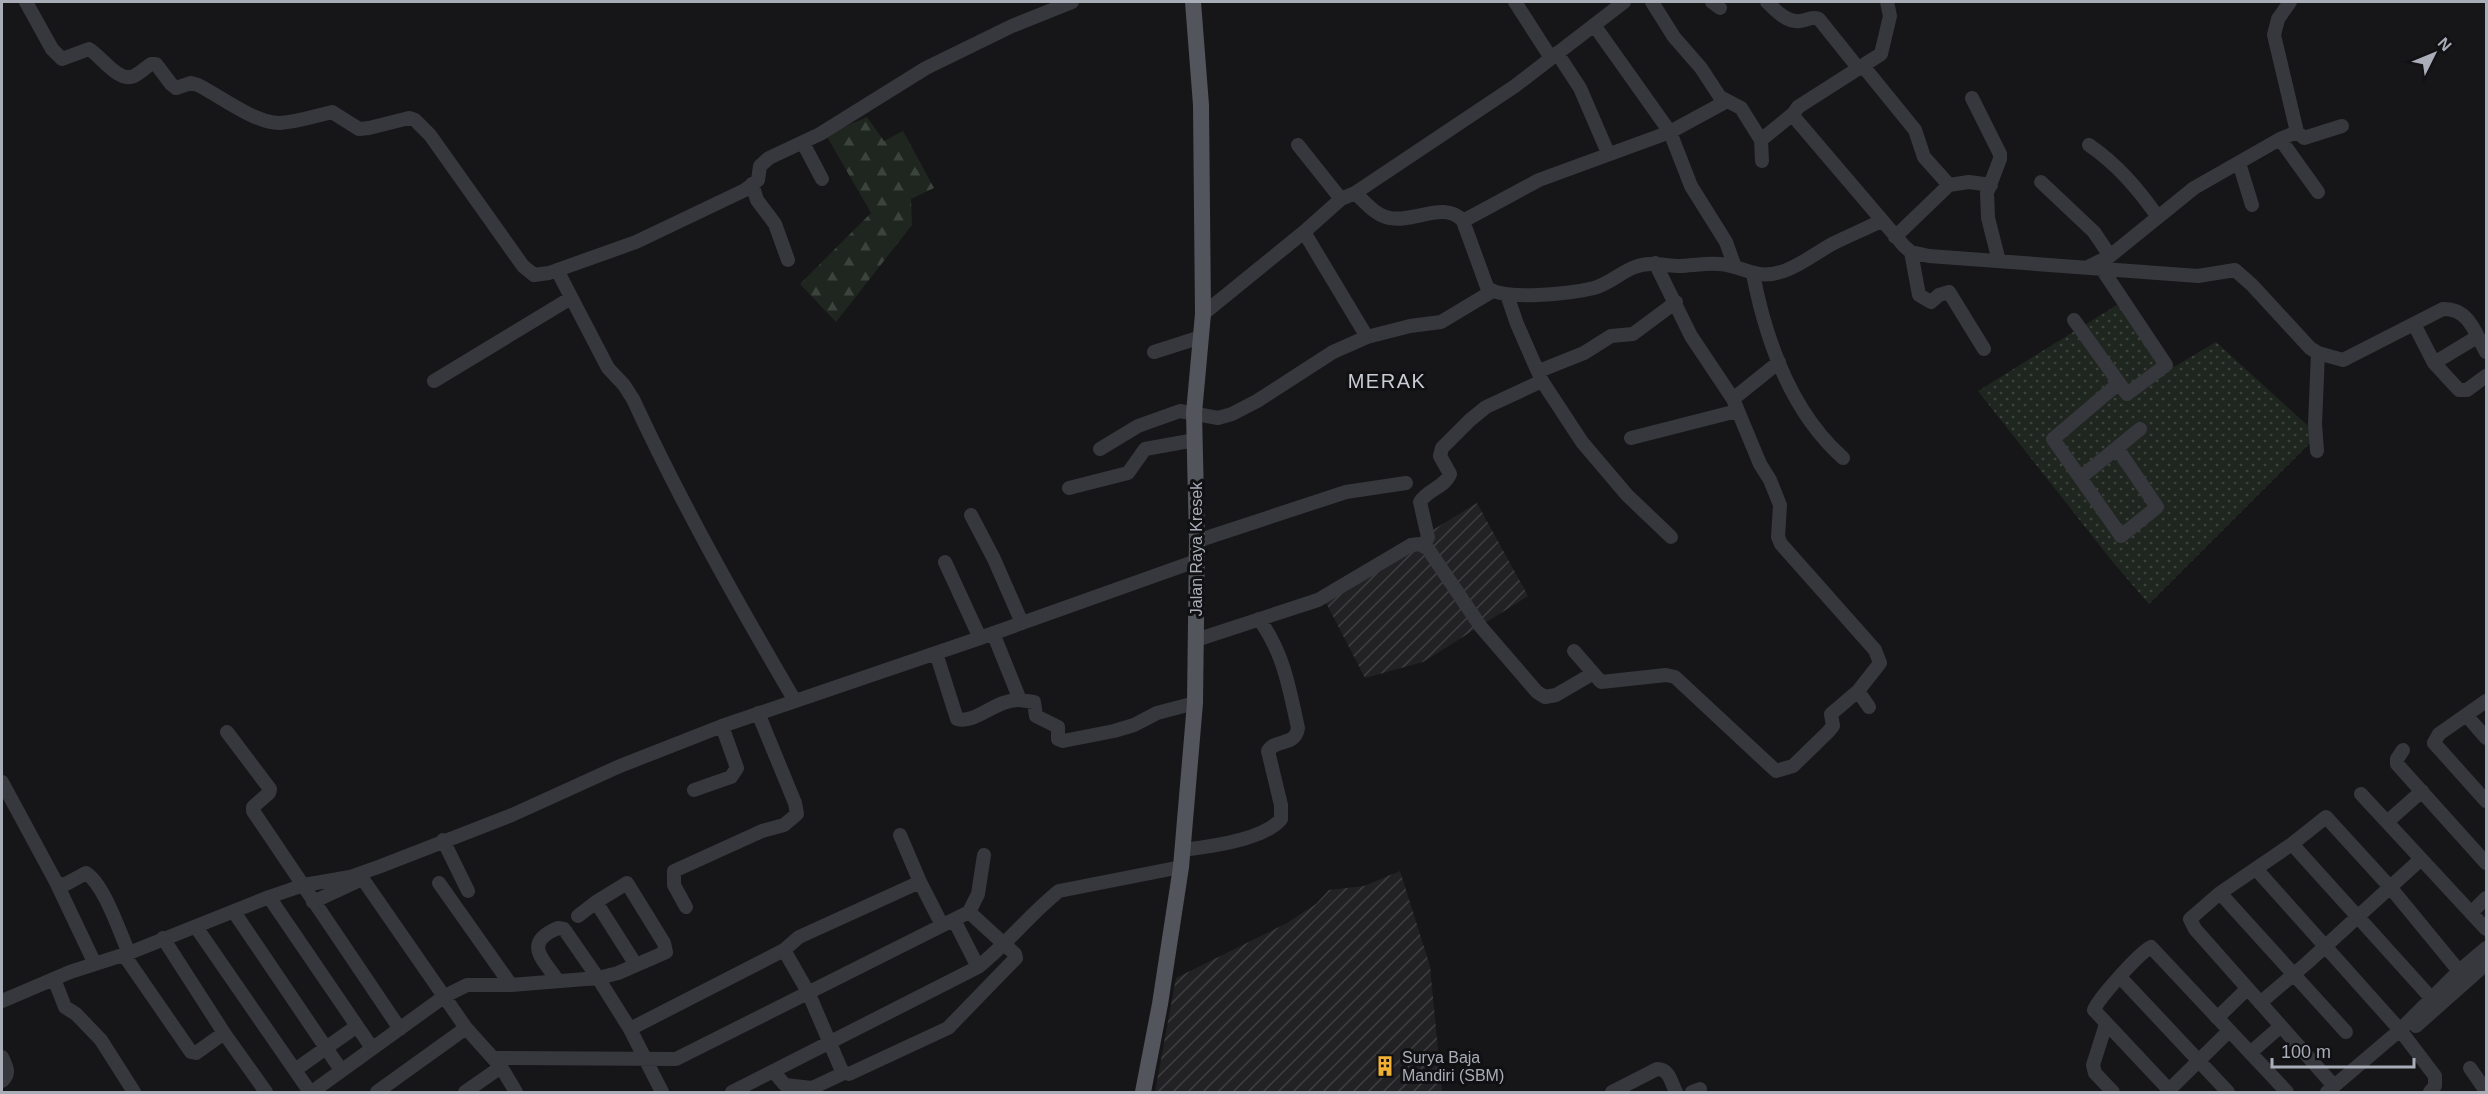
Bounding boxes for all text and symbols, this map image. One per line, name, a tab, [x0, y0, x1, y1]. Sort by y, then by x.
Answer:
north arrow	[2404, 24, 2464, 84]
text: N	[2434, 34, 2455, 54]
district label: MERAK	[1348, 370, 1426, 392]
street label: Jalan Raya Kresek	[1188, 481, 1205, 616]
scale bar	[2272, 1031, 2414, 1069]
text: 100 m	[2281, 1042, 2331, 1062]
place label: Surya Baja Mandiri (SBM)	[1402, 1049, 1504, 1084]
building icon: Surya Baja Mandiri (SBM)	[1373, 1054, 1397, 1078]

